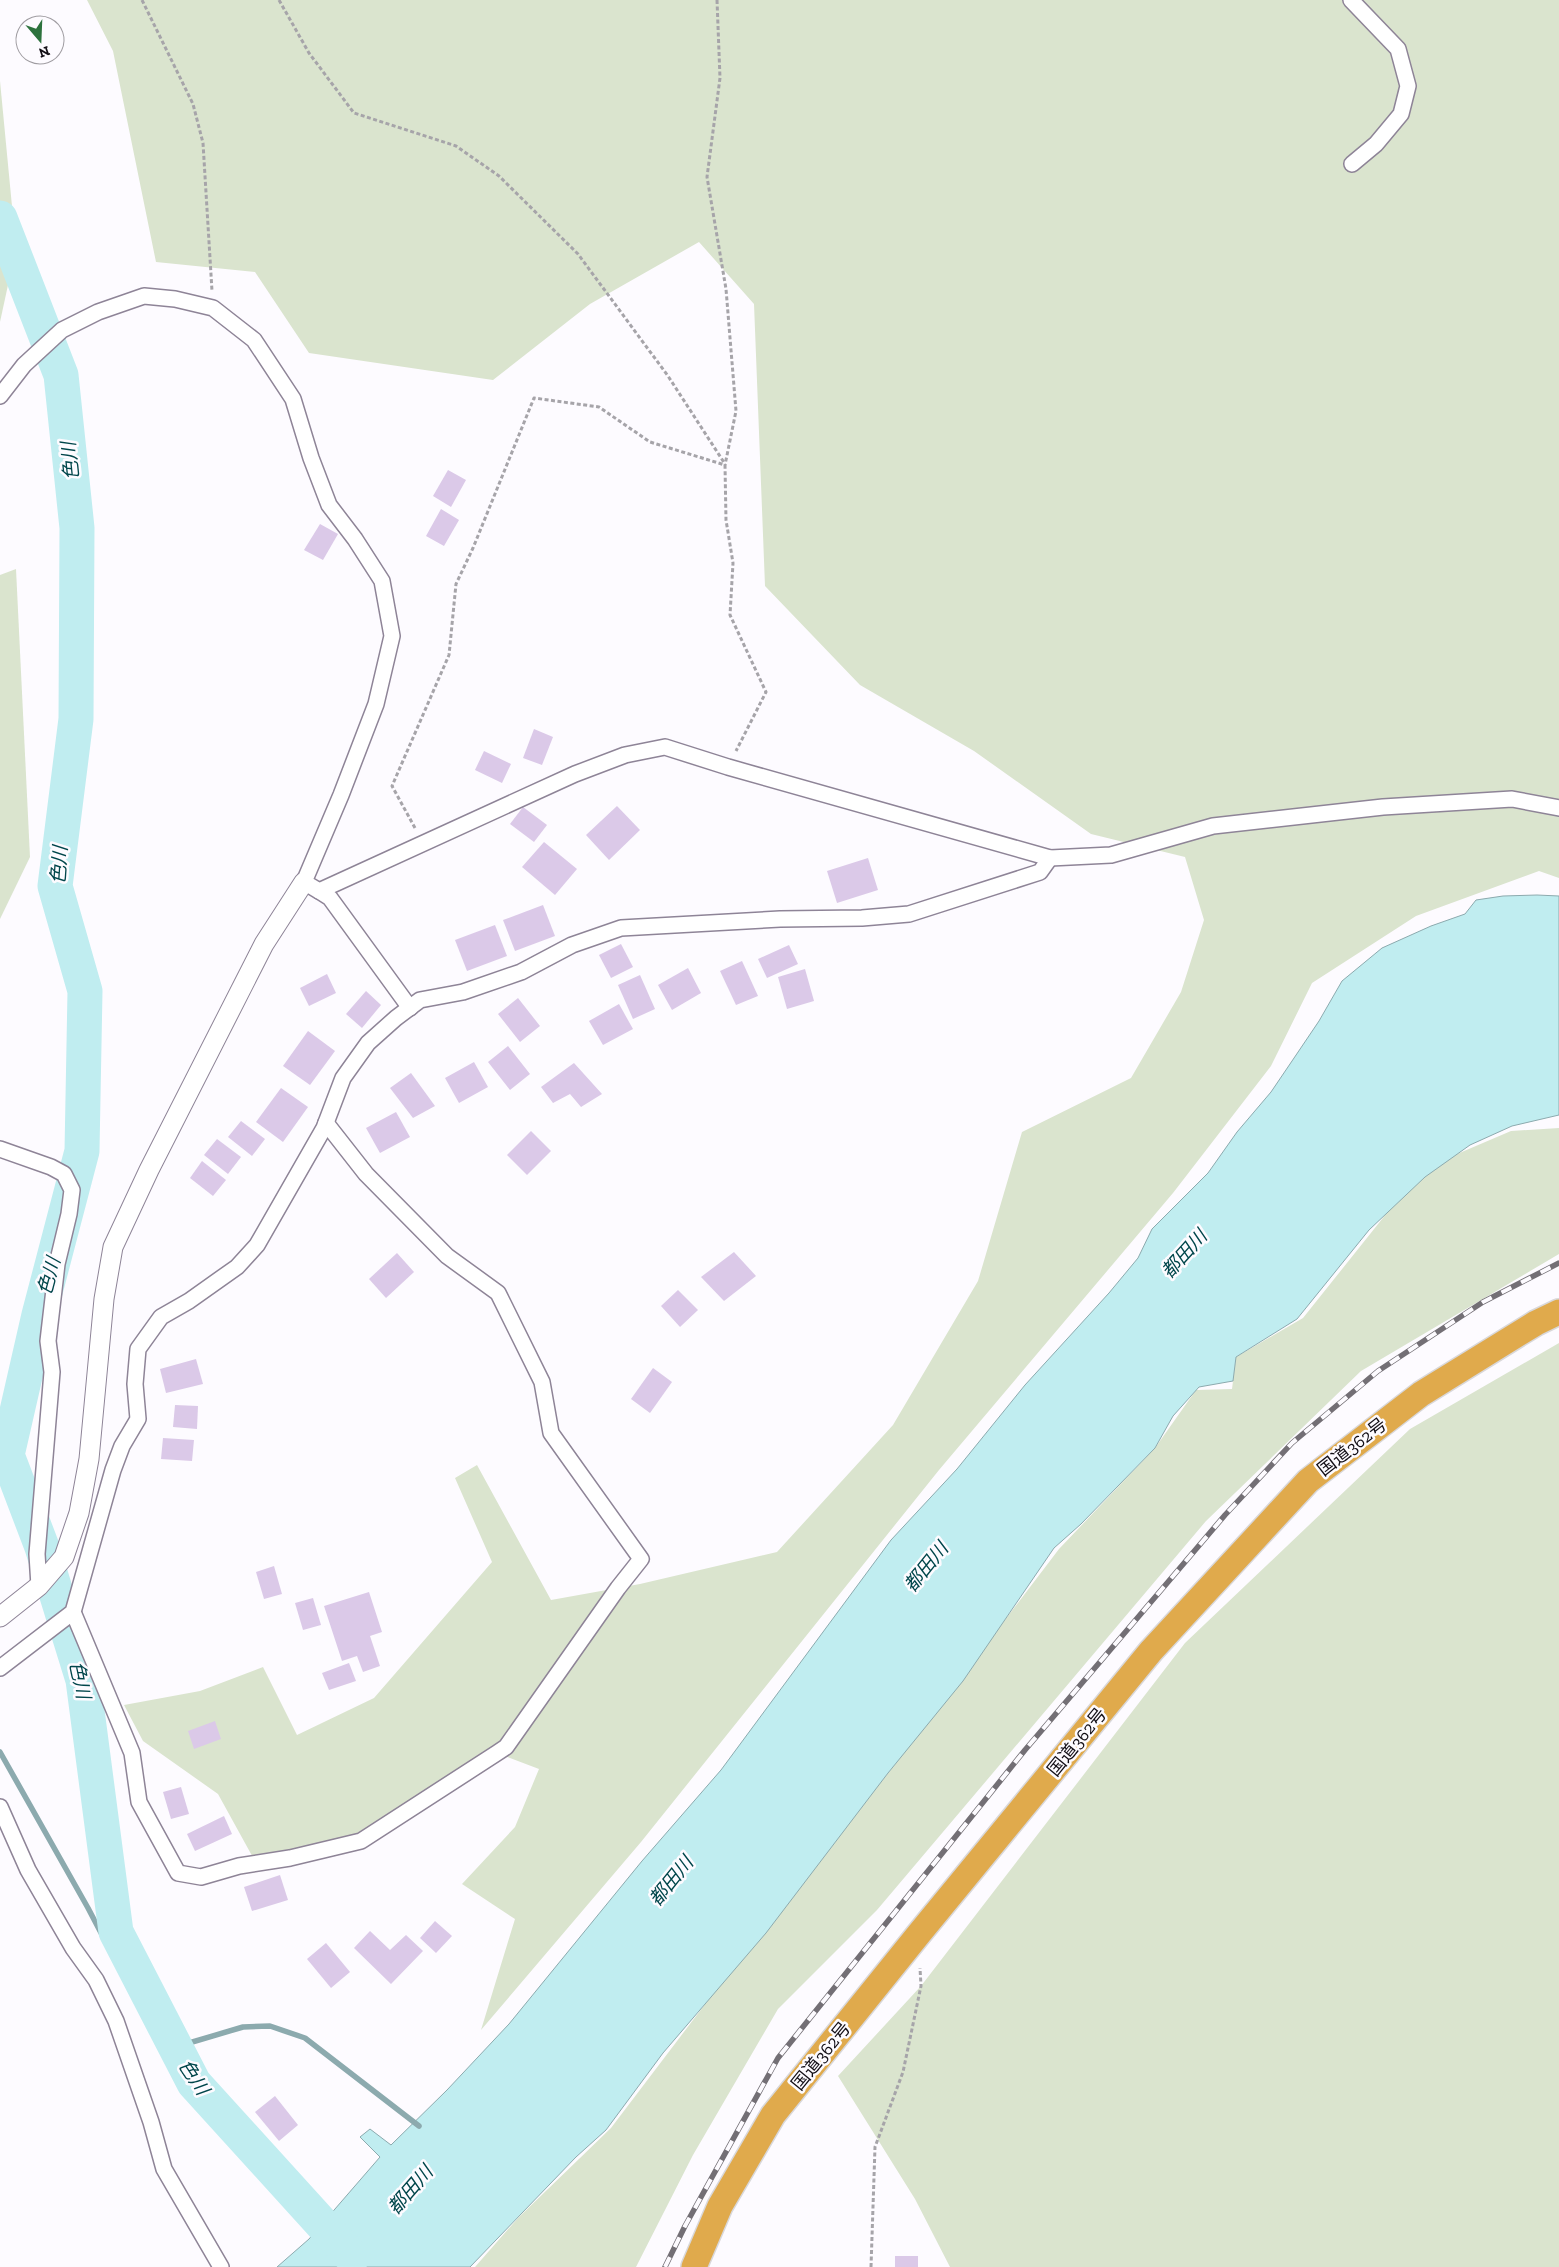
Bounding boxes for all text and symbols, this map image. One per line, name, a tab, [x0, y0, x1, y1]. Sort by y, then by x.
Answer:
north arrow	[15, 15, 65, 65]
text: N	[36, 42, 52, 62]
water label: 色川	[56, 439, 83, 481]
water label: 色川	[46, 843, 72, 885]
water label: 都田川	[1156, 1224, 1213, 1283]
water label: 色川	[33, 1253, 66, 1297]
street label: 国道362号	[1313, 1413, 1391, 1481]
water label: 都田川	[899, 1536, 954, 1596]
water label: 色川	[65, 1659, 96, 1703]
street label: 国道362号	[1043, 1703, 1111, 1781]
water label: 都田川	[644, 1850, 699, 1910]
street label: 国道362号	[787, 2017, 855, 2095]
water label: 色川	[174, 2055, 215, 2101]
water label: 都田川	[383, 2159, 439, 2219]

